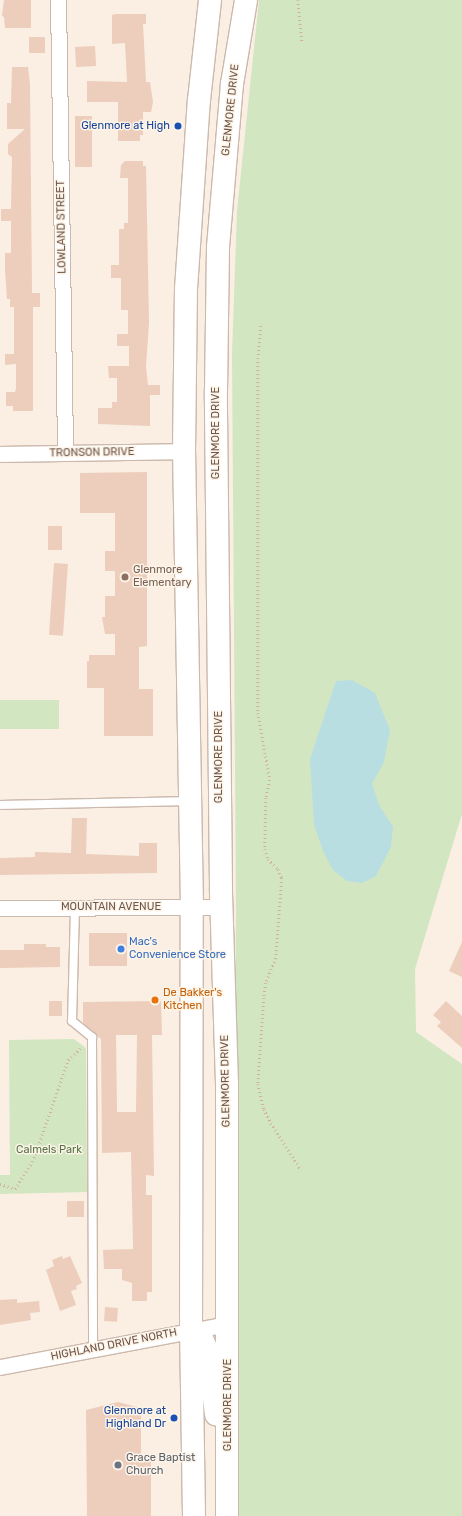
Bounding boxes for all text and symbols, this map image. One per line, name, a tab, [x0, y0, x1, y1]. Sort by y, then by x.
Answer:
street label: GLENMORE DRIVE	[220, 63, 242, 157]
place label: Glenmore at High	[81, 119, 170, 133]
marker: Glenmore at High	[173, 121, 183, 131]
street label: LOWLAND STREET	[55, 180, 69, 274]
street label: GLENMORE DRIVE	[209, 387, 223, 479]
street label: TRONSON DRIVE	[49, 446, 135, 460]
place label: Glenmore Elementary	[133, 564, 192, 590]
marker: Glenmore Elementary	[120, 572, 130, 582]
street label: GLENMORE DRIVE	[212, 711, 226, 803]
street label: MOUNTAIN AVENUE	[61, 900, 161, 914]
place label: Mac's Convenience Store	[129, 936, 226, 962]
marker: Mac's Convenience Store	[116, 944, 126, 954]
place label: De Bakker's Kitchen	[163, 987, 222, 1013]
marker: De Bakker's Kitchen	[150, 995, 160, 1005]
street label: GLENMORE DRIVE	[219, 1035, 233, 1127]
park label: Calmels Park	[16, 1143, 82, 1157]
street label: HIGHLAND DRIVE NORTH	[50, 1326, 178, 1364]
street label: GLENMORE DRIVE	[221, 1359, 235, 1451]
place label: Glenmore at Highland Dr	[104, 1405, 166, 1431]
marker: Glenmore at Highland Dr	[169, 1413, 179, 1423]
place label: Grace Baptist Church	[126, 1452, 195, 1478]
marker: Grace Baptist Church	[113, 1460, 123, 1470]

